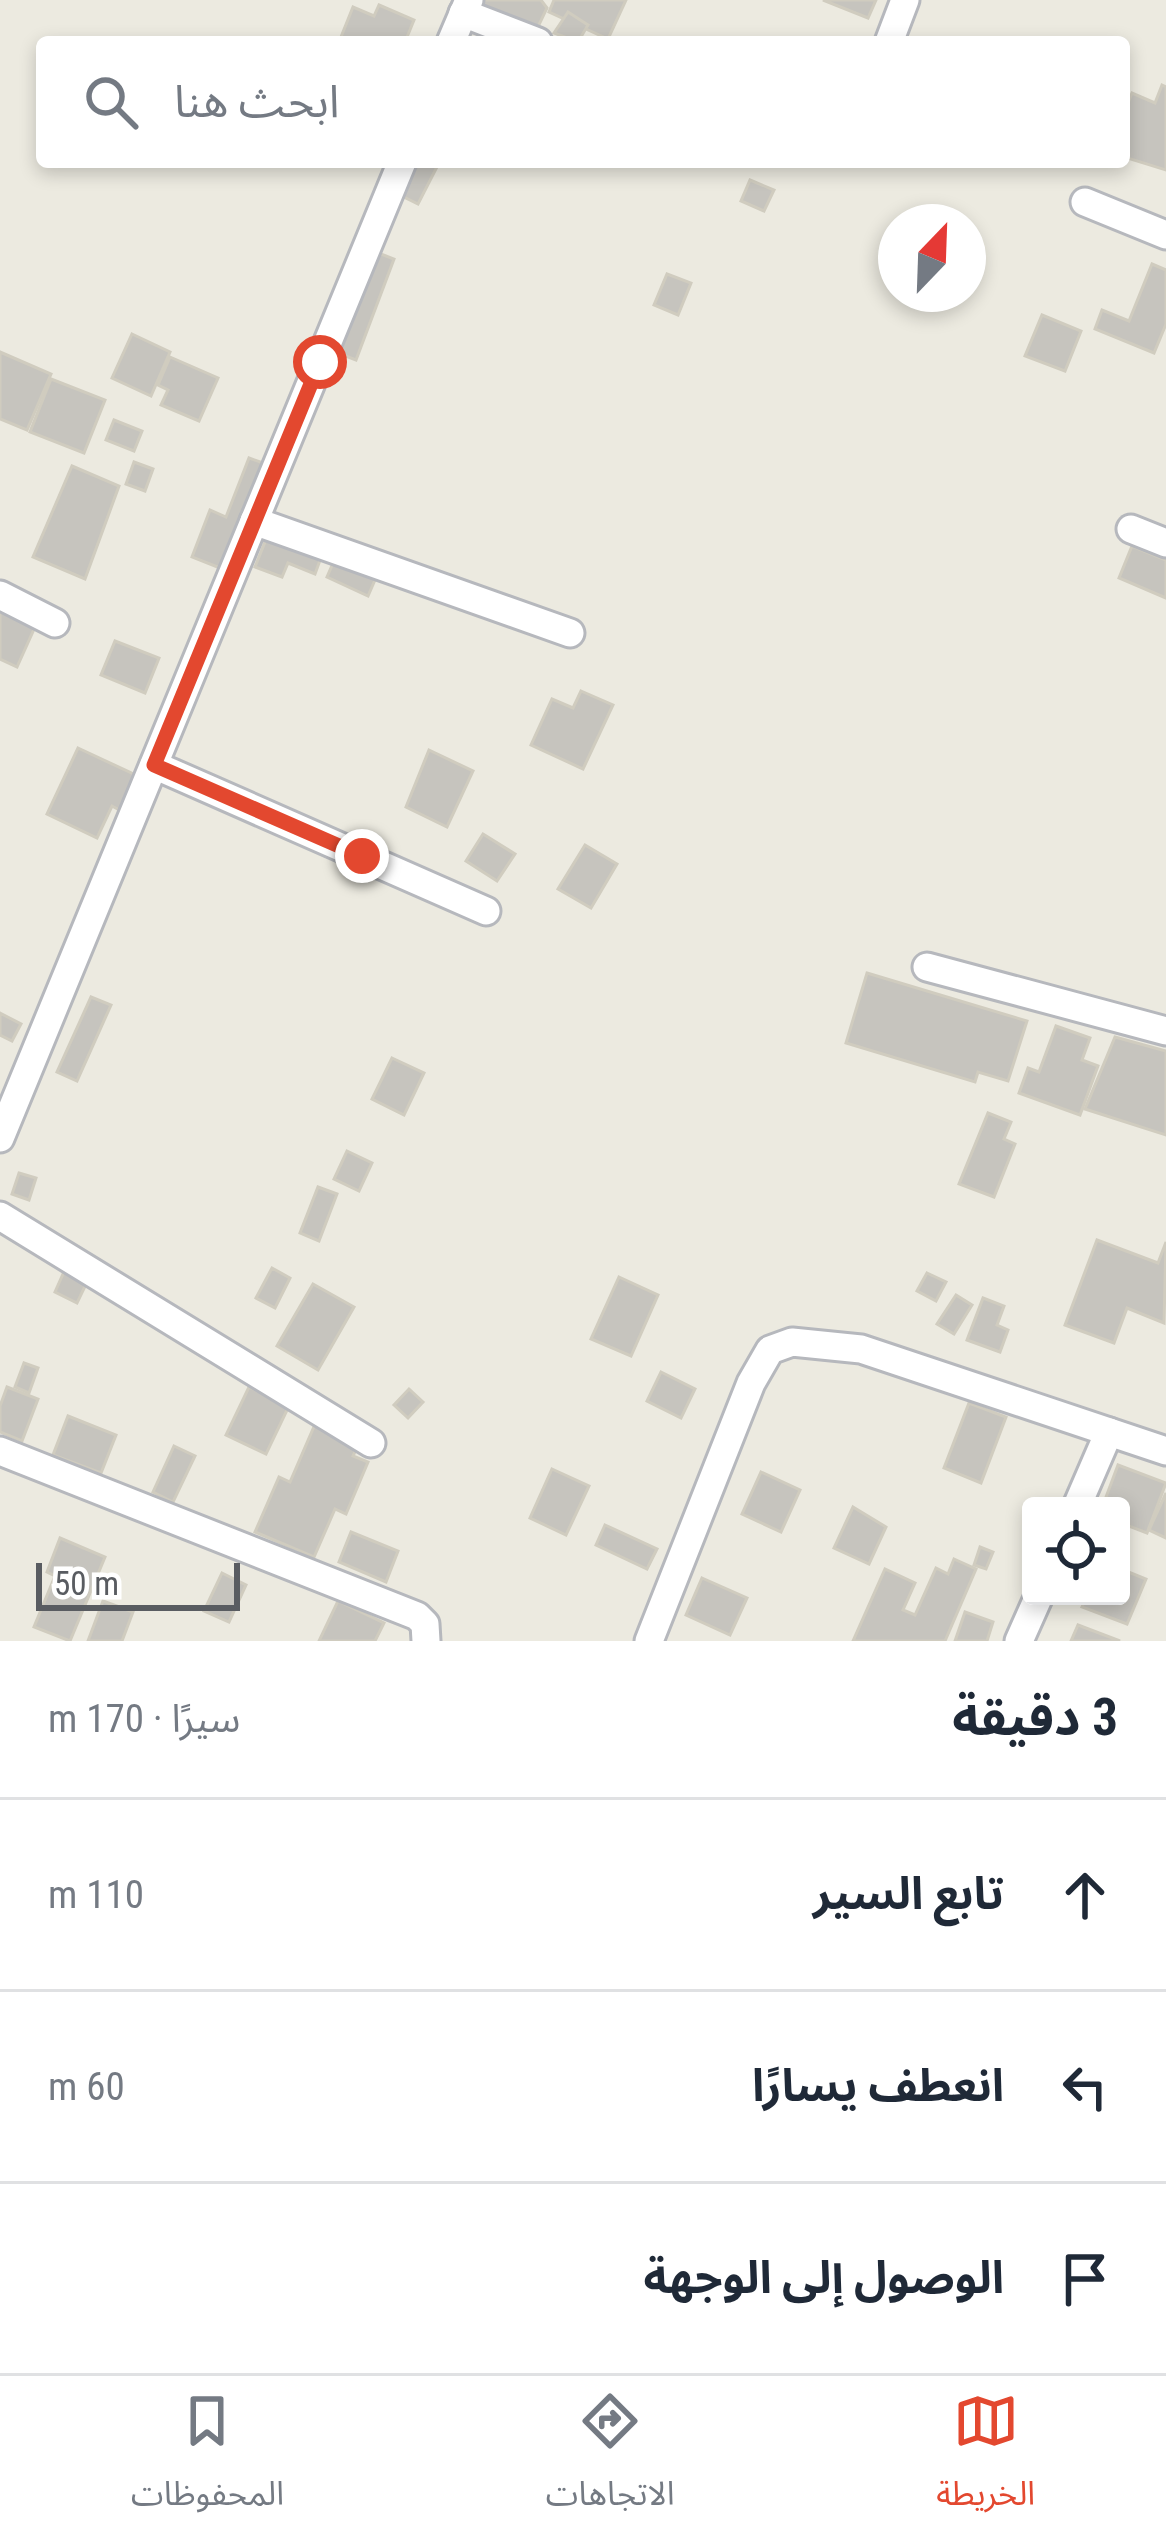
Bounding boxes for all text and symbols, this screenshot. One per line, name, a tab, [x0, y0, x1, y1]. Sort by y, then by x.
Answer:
search box	[36, 36, 1130, 168]
icon: search	[78, 69, 144, 135]
text: ابحث هنا	[174, 75, 339, 128]
north arrow	[878, 204, 986, 312]
route start	[293, 335, 347, 389]
route end	[335, 829, 389, 883]
map controls	[1022, 1497, 1130, 1605]
button: locate	[1022, 1497, 1130, 1605]
scale bar	[36, 1557, 240, 1610]
text: 50 m	[54, 1564, 119, 1603]
text: 3 دقيقة	[952, 1688, 1118, 1747]
text: سيرًا · 170 m	[48, 1696, 240, 1742]
icon: ahead	[1052, 1862, 1118, 1928]
text: تابع السير	[813, 1867, 1004, 1920]
text: 110 m	[48, 1872, 144, 1918]
icon: left	[1052, 2054, 1118, 2120]
text: انعطف يسارًا	[752, 2059, 1004, 2112]
text: 60 m	[48, 2064, 125, 2110]
icon: arrive	[1052, 2246, 1118, 2312]
text: الوصول إلى الوجهة	[643, 2251, 1004, 2304]
tab: المحفوظات	[131, 2388, 284, 2529]
tab: الاتجاهات	[546, 2388, 675, 2529]
tab: الخريطة	[936, 2388, 1035, 2529]

